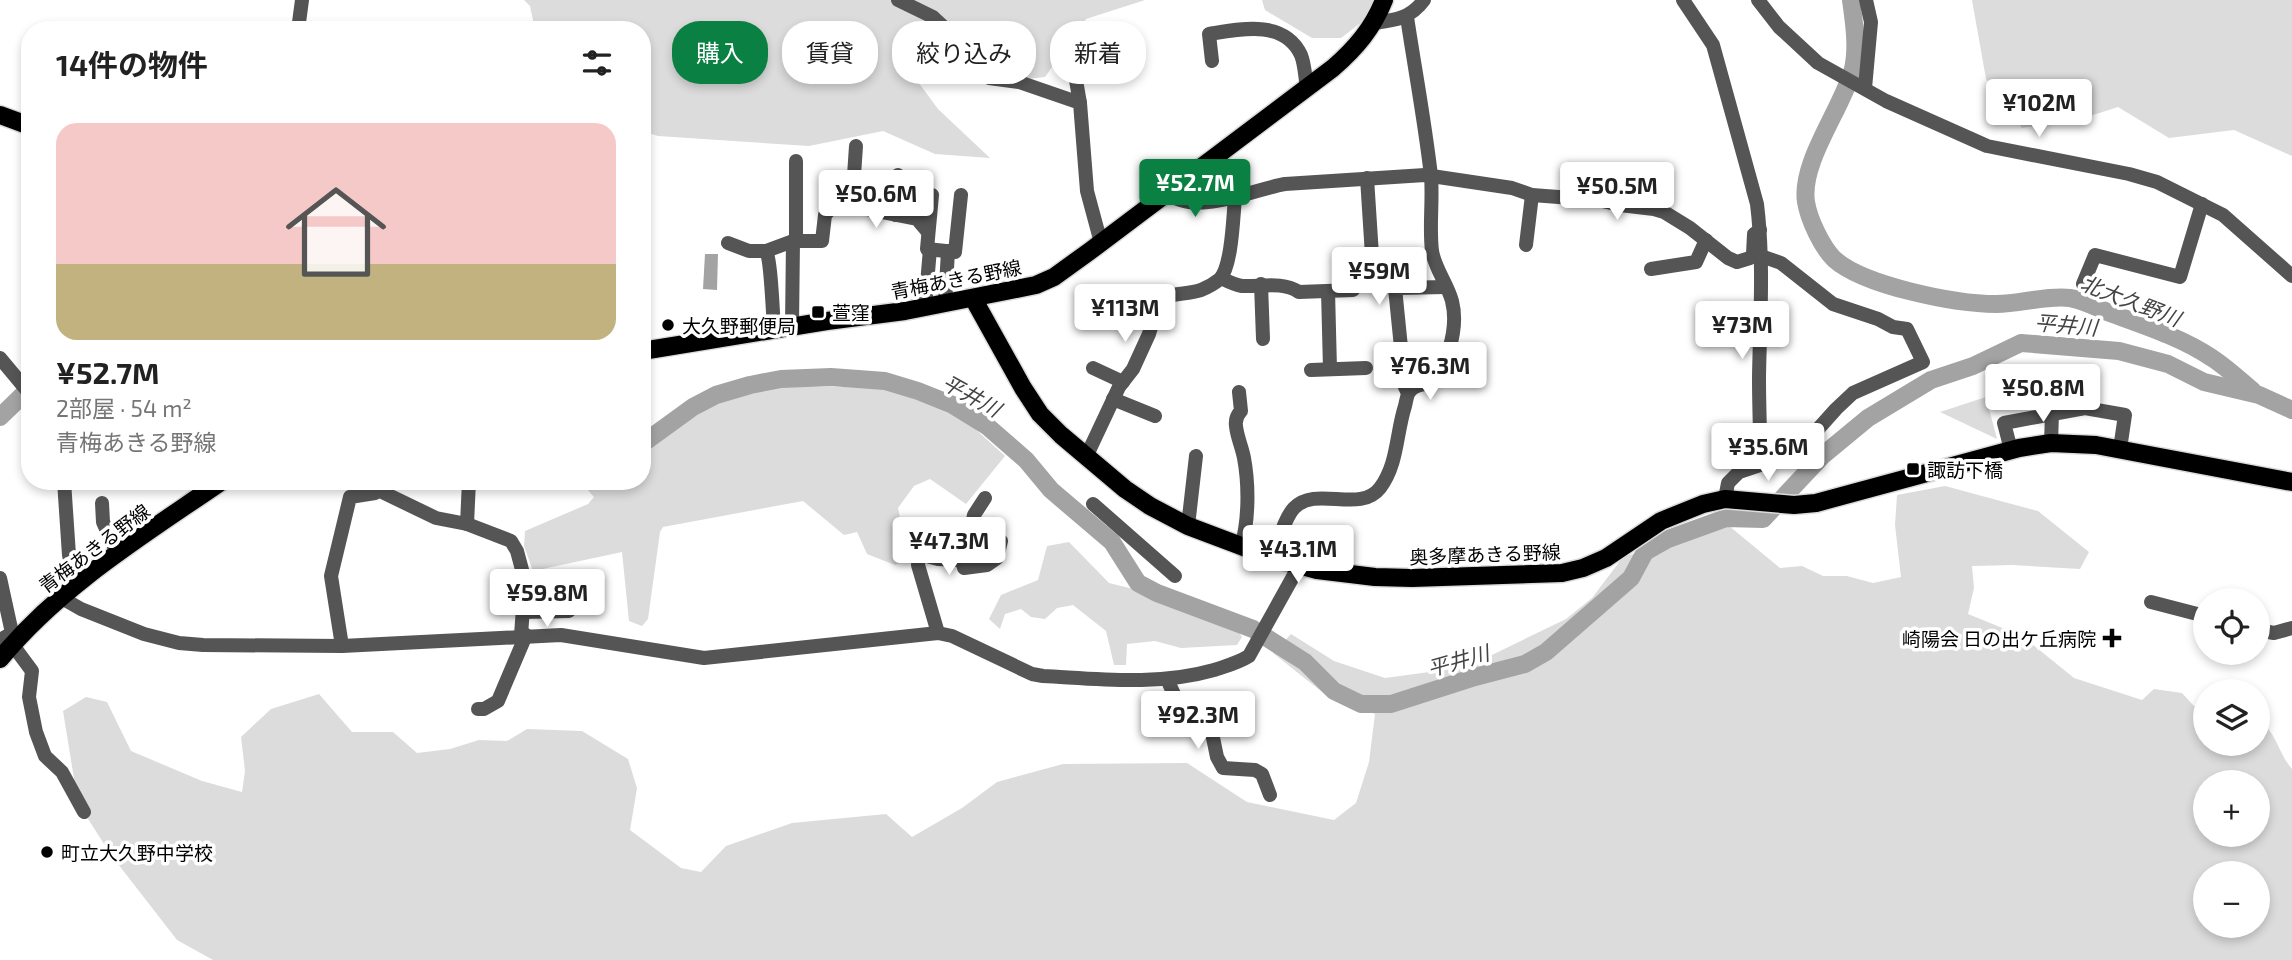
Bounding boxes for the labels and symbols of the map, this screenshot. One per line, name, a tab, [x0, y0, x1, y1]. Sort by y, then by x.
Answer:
pin: ¥102M	[1990, 80, 2088, 139]
pin: ¥52.7M	[1138, 160, 1252, 219]
pin: ¥50.5M	[1560, 162, 1674, 222]
pin: ¥50.6M	[819, 170, 933, 230]
pin: ¥59M	[1338, 247, 1420, 307]
street label: 青梅あきる野線	[889, 255, 1023, 303]
water label: 北大久野川	[2078, 270, 2186, 331]
pin: ¥113M	[1076, 284, 1174, 344]
place label: 萱窪	[832, 301, 870, 324]
pin: ¥73M	[1701, 302, 1783, 361]
marker: 萱窪	[810, 304, 826, 320]
water label: 平井川	[2034, 309, 2100, 339]
place label: 大久野郵便局	[682, 314, 796, 337]
marker: 大久野郵便局	[660, 317, 676, 333]
pin: ¥76.3M	[1373, 342, 1487, 402]
pin: ¥50.8M	[1986, 364, 2100, 424]
water label: 平井川	[938, 369, 1007, 422]
pin: ¥35.6M	[1711, 424, 1825, 483]
place label: 諏訪下橋	[1927, 458, 2003, 481]
marker: 諏訪下橋	[1905, 461, 1921, 477]
street label: 青梅あきる野線	[34, 499, 154, 597]
pin: ¥47.3M	[892, 518, 1006, 577]
pin: ¥43.1M	[1241, 526, 1355, 585]
street label: 奥多摩あきる野線	[1409, 540, 1561, 568]
pin: ¥59.8M	[490, 570, 604, 629]
place label: 崎陽会 日の出ケ丘病院	[1902, 627, 2096, 650]
marker: 崎陽会 日の出ケ丘病院	[2102, 628, 2122, 648]
water label: 平井川	[1424, 639, 1494, 681]
pin: ¥92.3M	[1141, 692, 1255, 751]
place label: 町立大久野中学校	[61, 841, 213, 864]
marker: 町立大久野中学校	[39, 844, 55, 860]

